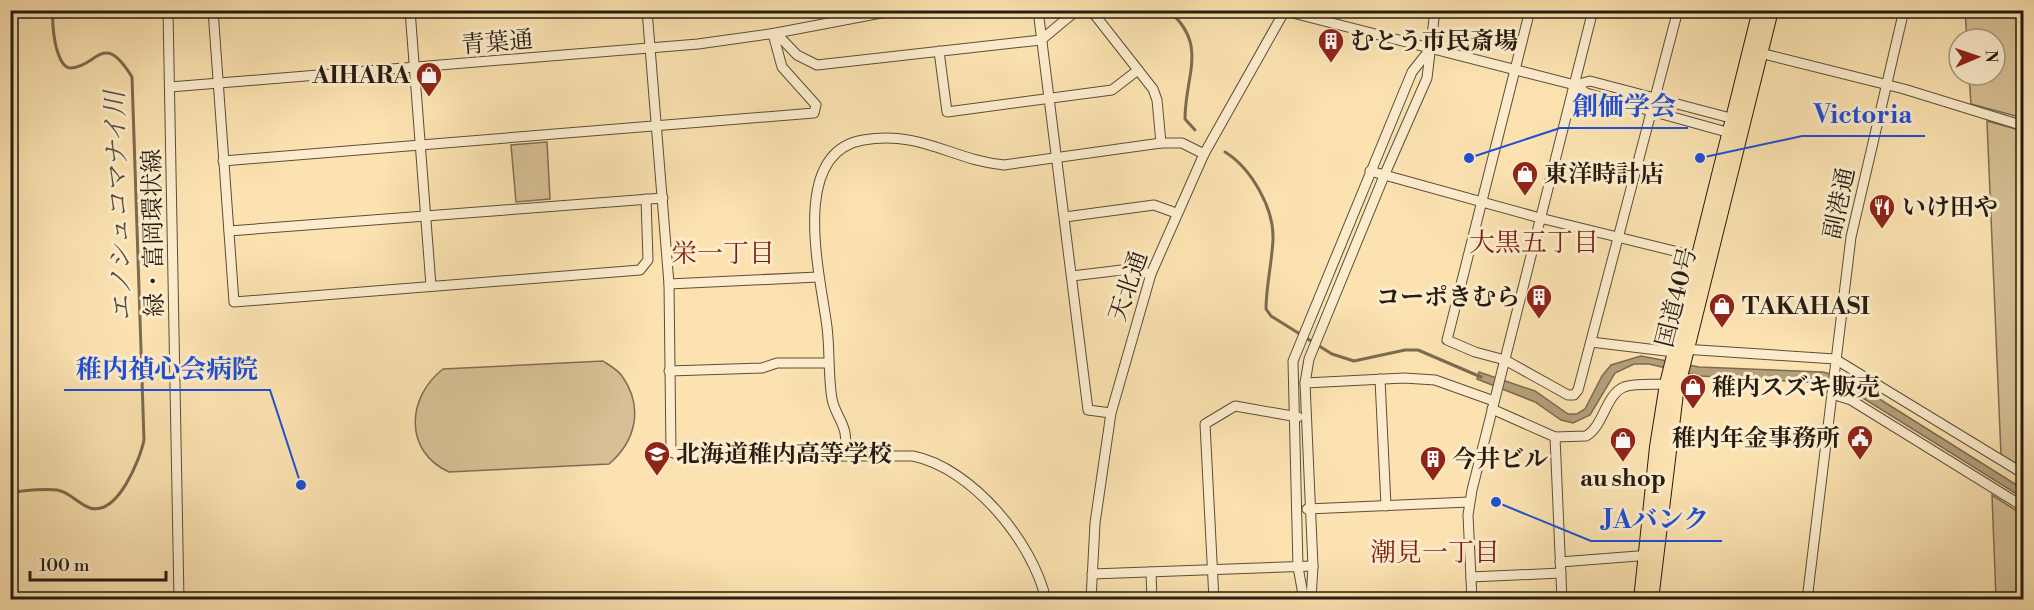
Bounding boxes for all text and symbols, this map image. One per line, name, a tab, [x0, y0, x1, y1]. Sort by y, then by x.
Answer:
street label: 青葉通	[460, 25, 534, 61]
building icon: むとう市民斎場	[1316, 26, 1346, 64]
place label: むとう市民斎場	[1350, 27, 1518, 57]
north arrow	[1947, 27, 2007, 87]
text: N	[1981, 50, 2001, 64]
shop icon: AIHARA	[414, 60, 444, 98]
place label: AIHARA	[311, 61, 411, 91]
callout: 創価学会	[1560, 84, 1688, 128]
water label: エノシュコマナイ川	[99, 87, 139, 322]
text: 創価学会	[1572, 91, 1676, 123]
callout: Victoria	[1802, 92, 1925, 136]
text: Victoria	[1813, 99, 1913, 131]
street label: 緑・富岡環状線	[138, 149, 170, 317]
shop icon: 東洋時計店	[1510, 159, 1540, 197]
place label: 東洋時計店	[1544, 160, 1664, 190]
street label: 副港通	[1818, 165, 1862, 242]
restaurant icon: いけ田や	[1867, 192, 1897, 230]
place label: いけ田や	[1902, 193, 1998, 223]
district label: 大黒五丁目	[1469, 227, 1599, 259]
district label: 栄一丁目	[671, 238, 775, 270]
street label: 国道40号	[1650, 244, 1704, 350]
street label: 天北通	[1103, 247, 1155, 325]
building icon: コーポきむら	[1524, 282, 1554, 320]
place label: コーポきむら	[1376, 283, 1520, 313]
shop icon: TAKAHASI	[1707, 291, 1737, 329]
place label: TAKAHASI	[1742, 292, 1870, 322]
callout: 稚内禎心会病院	[64, 346, 270, 390]
text: 稚内禎心会病院	[76, 354, 258, 386]
shop icon: 稚内スズキ販売	[1678, 372, 1708, 410]
place label: 稚内スズキ販売	[1712, 373, 1880, 403]
public building icon: 稚内年金事務所	[1845, 423, 1875, 461]
place label: 稚内年金事務所	[1672, 424, 1840, 454]
shop icon: au shop	[1608, 425, 1638, 463]
school or university icon: 北海道稚内高等学校	[642, 439, 672, 477]
place label: 北海道稚内高等学校	[676, 440, 892, 470]
building icon: 今井ビル	[1418, 444, 1448, 482]
place label: 今井ビル	[1452, 445, 1548, 475]
place label: au shop	[1580, 464, 1666, 494]
callout: JAバンク	[1591, 497, 1722, 541]
text: JAバンク	[1600, 504, 1709, 536]
district label: 潮見一丁目	[1370, 537, 1500, 569]
scale bar	[30, 544, 166, 582]
text: 100 m	[39, 554, 90, 577]

